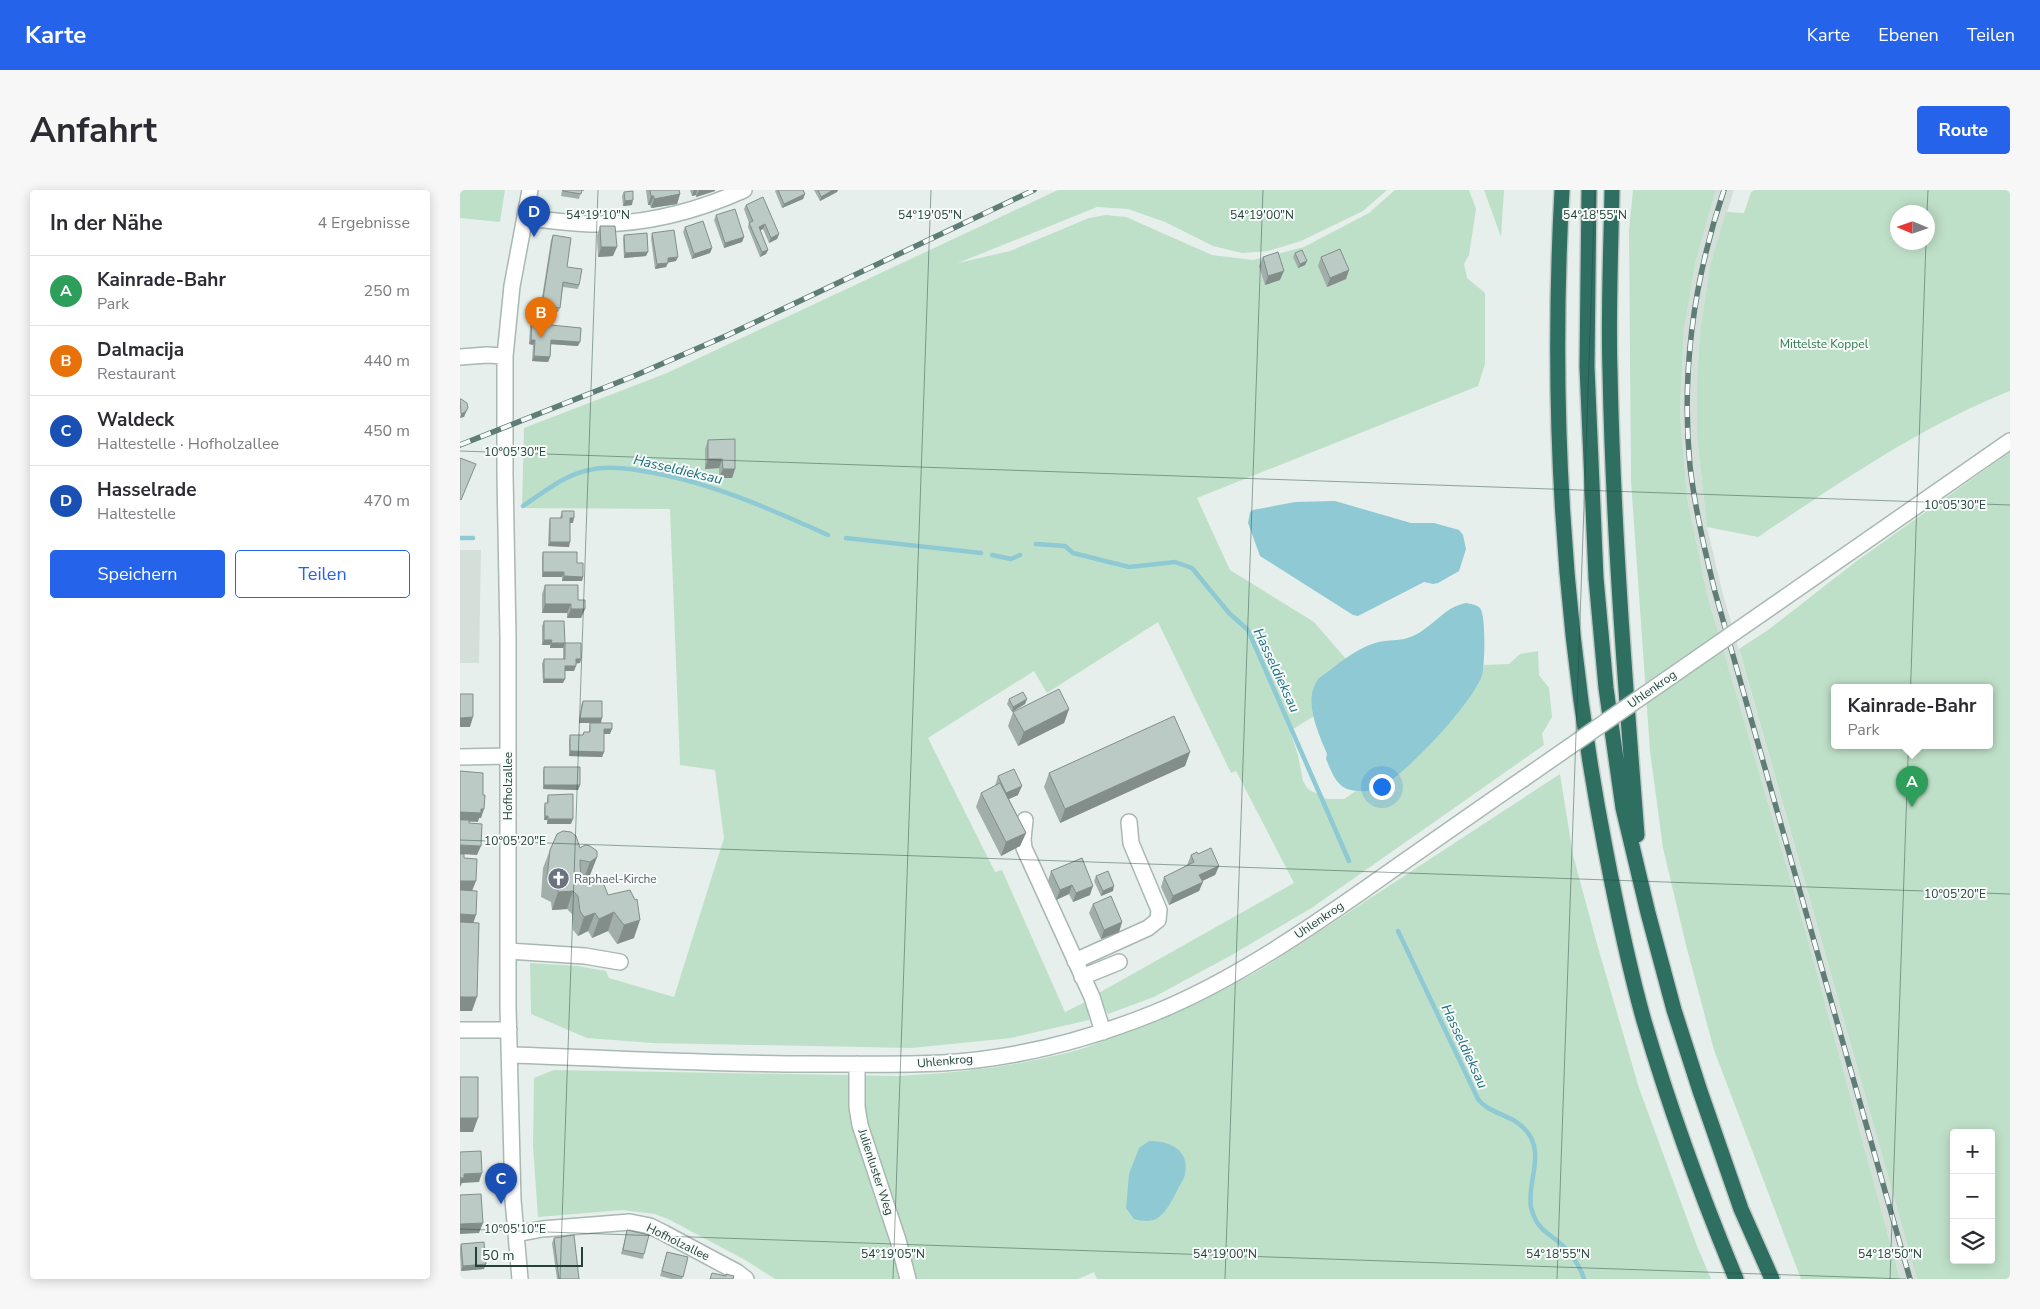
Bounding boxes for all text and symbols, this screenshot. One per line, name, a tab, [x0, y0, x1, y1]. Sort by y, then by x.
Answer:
text: Karte	[25, 19, 86, 51]
text: Karte	[1807, 23, 1850, 47]
text: Ebenen	[1878, 23, 1939, 47]
text: Teilen	[1967, 23, 2015, 47]
button: Route	[1917, 106, 2010, 154]
text: Anfahrt	[30, 107, 157, 154]
pin: D	[518, 196, 550, 237]
north arrow	[1890, 205, 1935, 250]
text: 54°19'10"N	[566, 207, 630, 223]
text: 54°19'05"N	[898, 207, 962, 223]
text: 54°19'00"N	[1230, 207, 1294, 223]
text: 54°18'55"N	[1563, 207, 1627, 223]
text: In der Nähe	[50, 209, 163, 237]
text: 4 Ergebnisse	[317, 212, 410, 234]
text: Kainrade-Bahr	[97, 267, 226, 293]
text: A	[60, 280, 72, 302]
text: 250 m	[363, 280, 410, 302]
text: Park	[97, 293, 129, 315]
pin: B	[525, 297, 557, 338]
park label: Mittelste Koppel	[1780, 336, 1869, 352]
text: Dalmacija	[97, 337, 184, 363]
text: B	[60, 350, 72, 372]
text: 440 m	[363, 350, 410, 372]
text: Restaurant	[97, 363, 176, 385]
text: Waldeck	[97, 407, 174, 433]
text: C	[61, 420, 71, 442]
text: 450 m	[363, 420, 410, 442]
text: Haltestelle · Hofholzallee	[97, 433, 279, 455]
text: 10°05'30"E	[484, 444, 546, 460]
water label: Hasseldieksau	[632, 450, 724, 489]
text: Hasselrade	[97, 477, 196, 503]
text: D	[60, 490, 72, 512]
text: 470 m	[363, 490, 410, 512]
text: 10°05'30"E	[1924, 497, 1986, 513]
text: Haltestelle	[97, 503, 176, 525]
button: Speichern	[50, 550, 225, 598]
button: Teilen	[235, 550, 410, 598]
water label: Hasseldieksau	[1249, 625, 1304, 716]
street label: Uhlenkrog	[1624, 666, 1680, 712]
popup	[1831, 684, 1993, 749]
text: Kainrade-Bahr	[1848, 693, 1976, 719]
text: Park	[1848, 719, 1879, 741]
street label: Hofholzallee	[500, 752, 516, 820]
pin: A	[1896, 766, 1928, 807]
your location	[1369, 774, 1395, 800]
text: 10°05'20"E	[484, 833, 546, 849]
church icon: Raphael-Kirche	[546, 867, 570, 891]
place label: Raphael-Kirche	[574, 871, 657, 887]
text: 10°05'20"E	[1924, 886, 1986, 902]
street label: Uhlenkrog	[1291, 898, 1347, 942]
water label: Hasseldieksau	[1437, 1001, 1492, 1092]
street label: Uhlenkrog	[916, 1051, 974, 1071]
street label: Julienluster Weg	[854, 1126, 898, 1217]
map controls	[1950, 1129, 1995, 1264]
button: +	[1950, 1129, 1995, 1174]
pin: C	[485, 1163, 517, 1204]
button: −	[1950, 1174, 1995, 1219]
button: layers	[1950, 1219, 1995, 1264]
street label: Hofholzallee	[644, 1220, 712, 1264]
text: 10°05'10"E	[484, 1221, 546, 1237]
scale bar	[475, 1244, 582, 1267]
text: 50 m	[482, 1246, 514, 1265]
text: 54°19'05"N	[861, 1246, 925, 1262]
text: 54°19'00"N	[1193, 1246, 1257, 1262]
text: 54°18'55"N	[1526, 1246, 1590, 1262]
text: 54°18'50"N	[1858, 1246, 1922, 1262]

